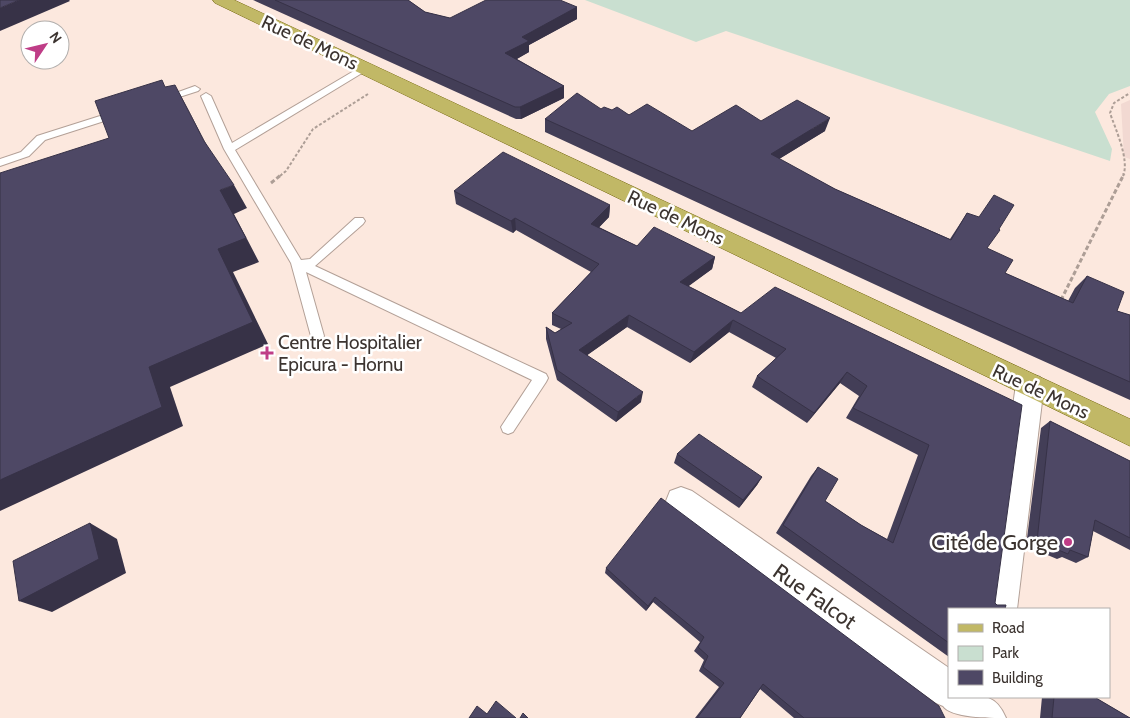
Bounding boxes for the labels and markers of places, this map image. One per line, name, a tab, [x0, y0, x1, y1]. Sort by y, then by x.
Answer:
place label: Centre Hospitalier Epicura - Hornu	[278, 331, 422, 376]
marker: Centre Hospitalier Epicura - Hornu	[260, 346, 274, 360]
place label: Cité de Gorge	[931, 529, 1058, 556]
marker: Cité de Gorge	[1062, 536, 1074, 548]

